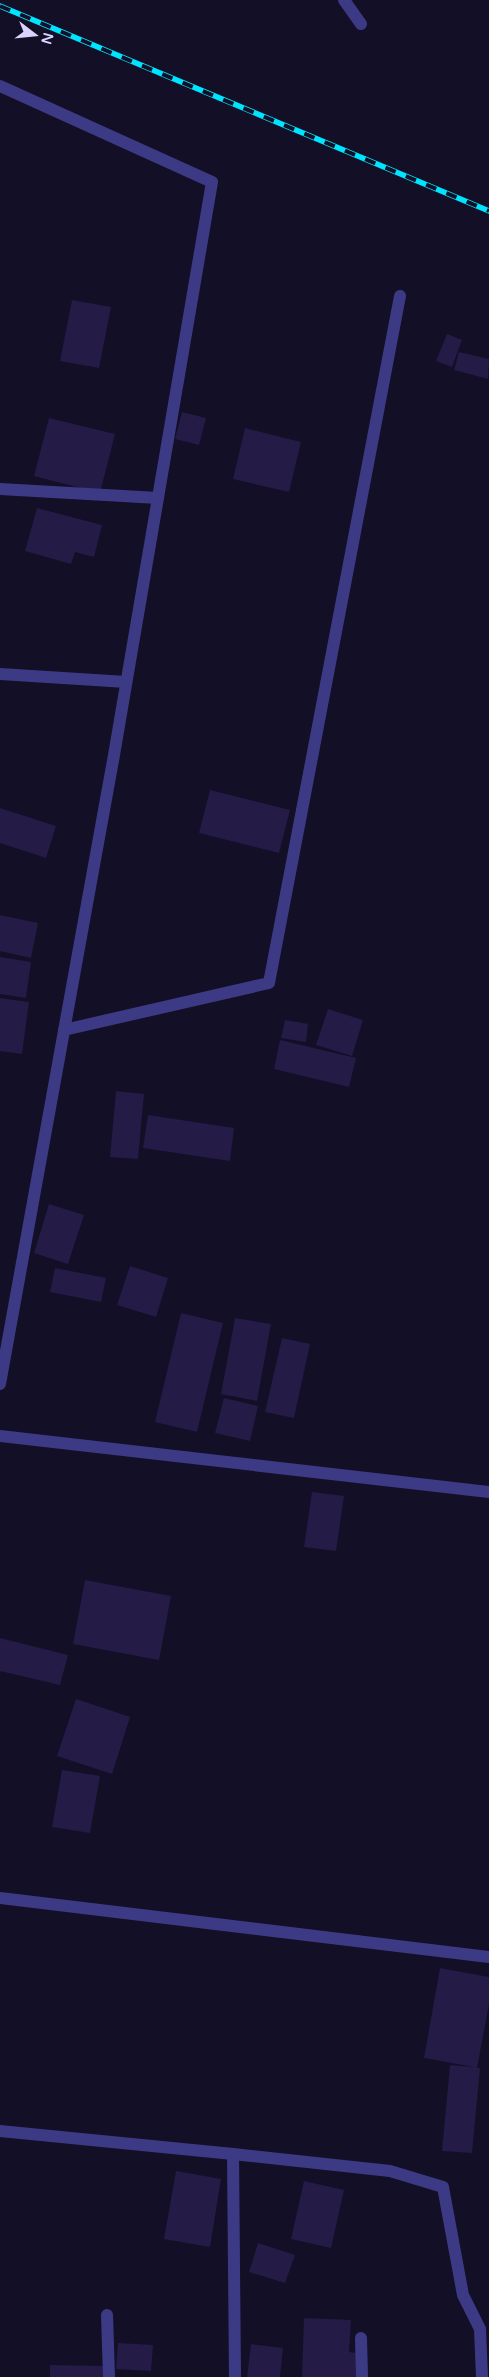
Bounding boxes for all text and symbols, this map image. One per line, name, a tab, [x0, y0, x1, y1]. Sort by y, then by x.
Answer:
north arrow	[10, 10, 60, 60]
text: N	[37, 31, 57, 46]

